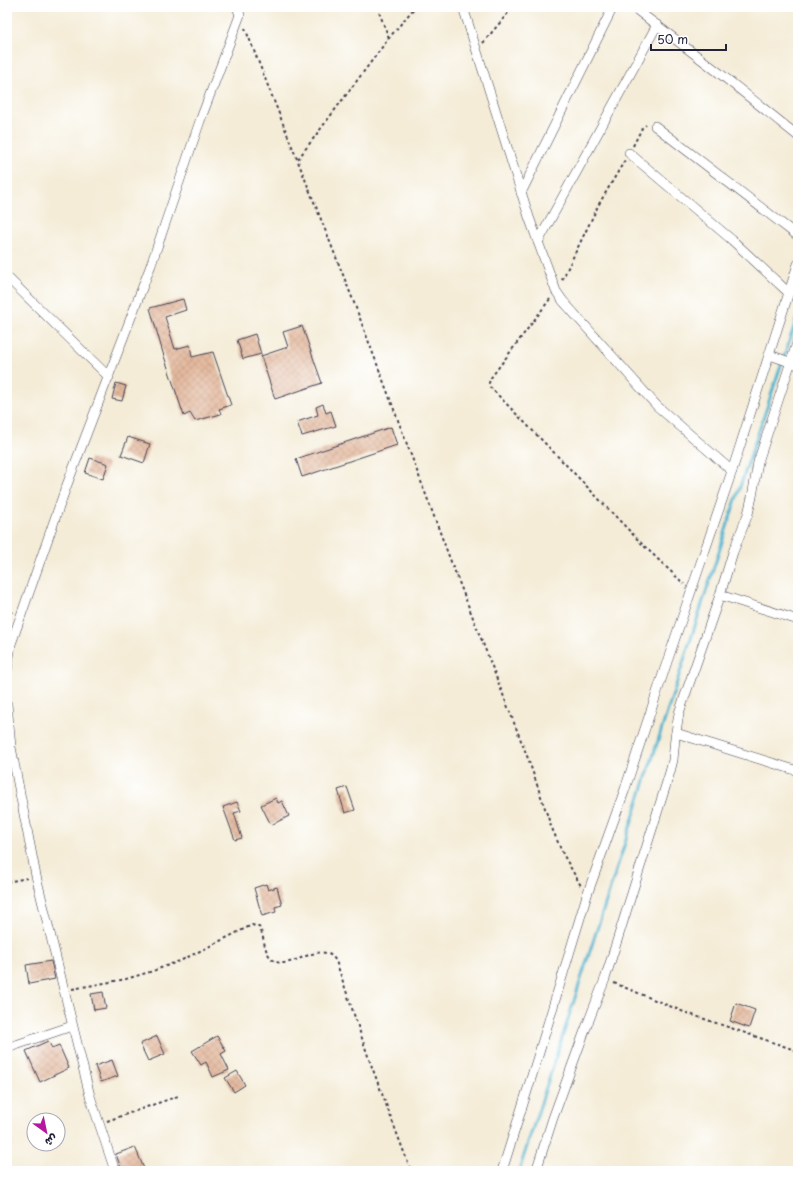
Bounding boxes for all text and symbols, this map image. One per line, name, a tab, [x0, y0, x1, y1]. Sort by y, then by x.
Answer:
scale bar	[651, 26, 726, 52]
text: 50 m	[657, 30, 688, 48]
north arrow	[26, 1112, 66, 1152]
text: ش	[42, 1130, 61, 1151]

